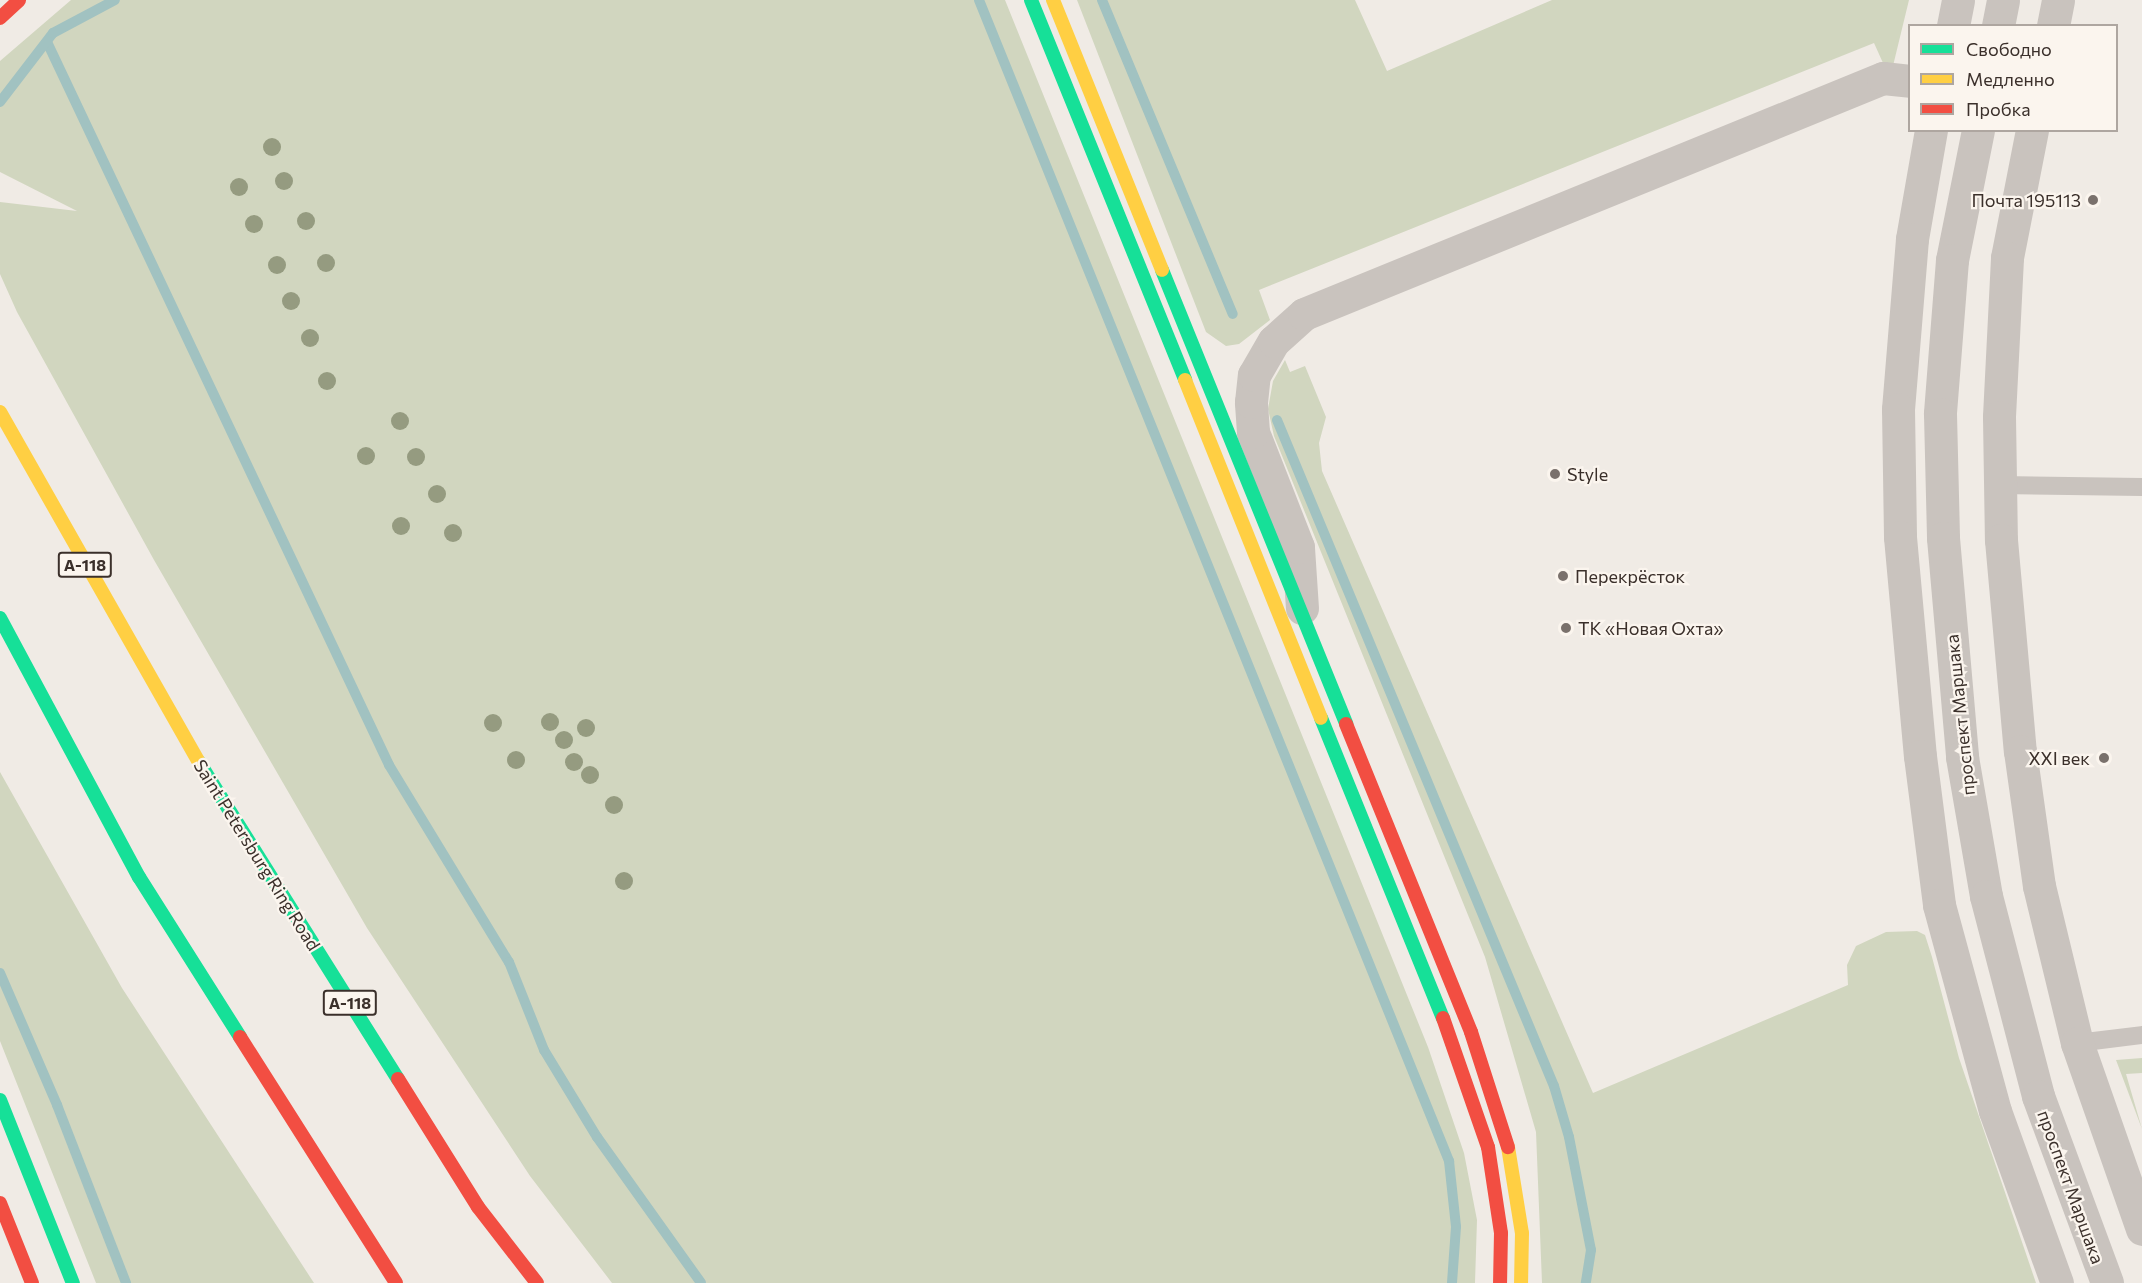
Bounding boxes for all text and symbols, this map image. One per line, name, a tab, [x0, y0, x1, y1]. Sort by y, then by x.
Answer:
legend	[1908, 24, 2118, 132]
text: Свободно	[1966, 38, 2052, 60]
text: Медленно	[1966, 68, 2055, 90]
text: Пробка	[1966, 98, 2031, 120]
place label: Почта 195113	[1971, 189, 2081, 211]
marker: Почта 195113	[2086, 193, 2100, 207]
place label: Style	[1567, 463, 1608, 485]
marker: Style	[1548, 467, 1562, 481]
road number: А-118	[56, 552, 113, 578]
place label: Перекрёсток	[1575, 565, 1685, 587]
marker: Перекрёсток	[1556, 569, 1570, 583]
place label: ТК «Новая Охта»	[1578, 617, 1723, 639]
marker: ТК «Новая Охта»	[1559, 621, 1573, 635]
street label: проспект Маршака	[1941, 633, 1979, 797]
place label: XXI век	[2028, 747, 2090, 769]
marker: XXI век	[2095, 749, 2113, 767]
street label: Saint Petersburg Ring Road	[189, 755, 325, 955]
road number: А-118	[322, 990, 378, 1016]
street label: проспект Маршака	[2033, 1107, 2109, 1267]

